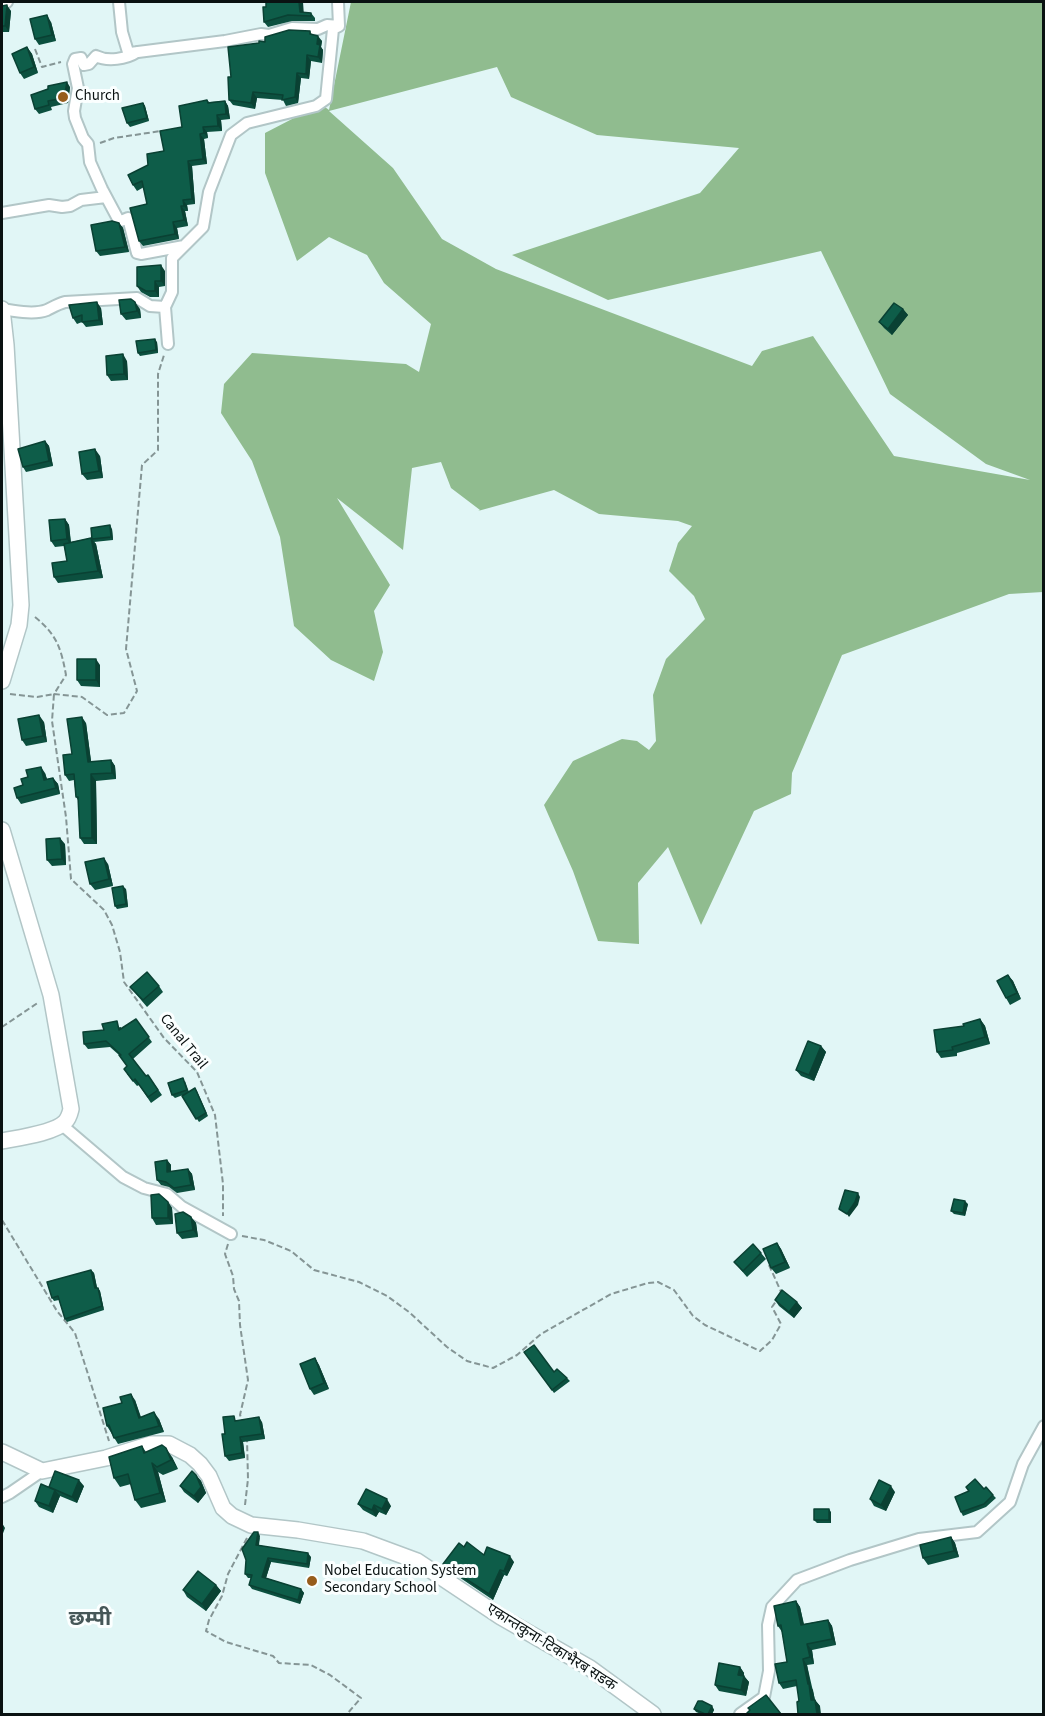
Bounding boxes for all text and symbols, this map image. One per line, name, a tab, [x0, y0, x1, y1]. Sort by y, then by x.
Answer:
place label: Church	[75, 88, 120, 106]
marker: Church	[56, 90, 70, 104]
street label: Canal Trail	[155, 1011, 211, 1073]
place label: Nobel Education System Secondary School	[324, 1563, 477, 1598]
marker: Nobel Education System Secondary School	[305, 1574, 319, 1588]
street label: एकान्तकुना-टिकाभैरब सडक	[483, 1601, 619, 1695]
district label: छम्पी	[69, 1607, 111, 1633]

